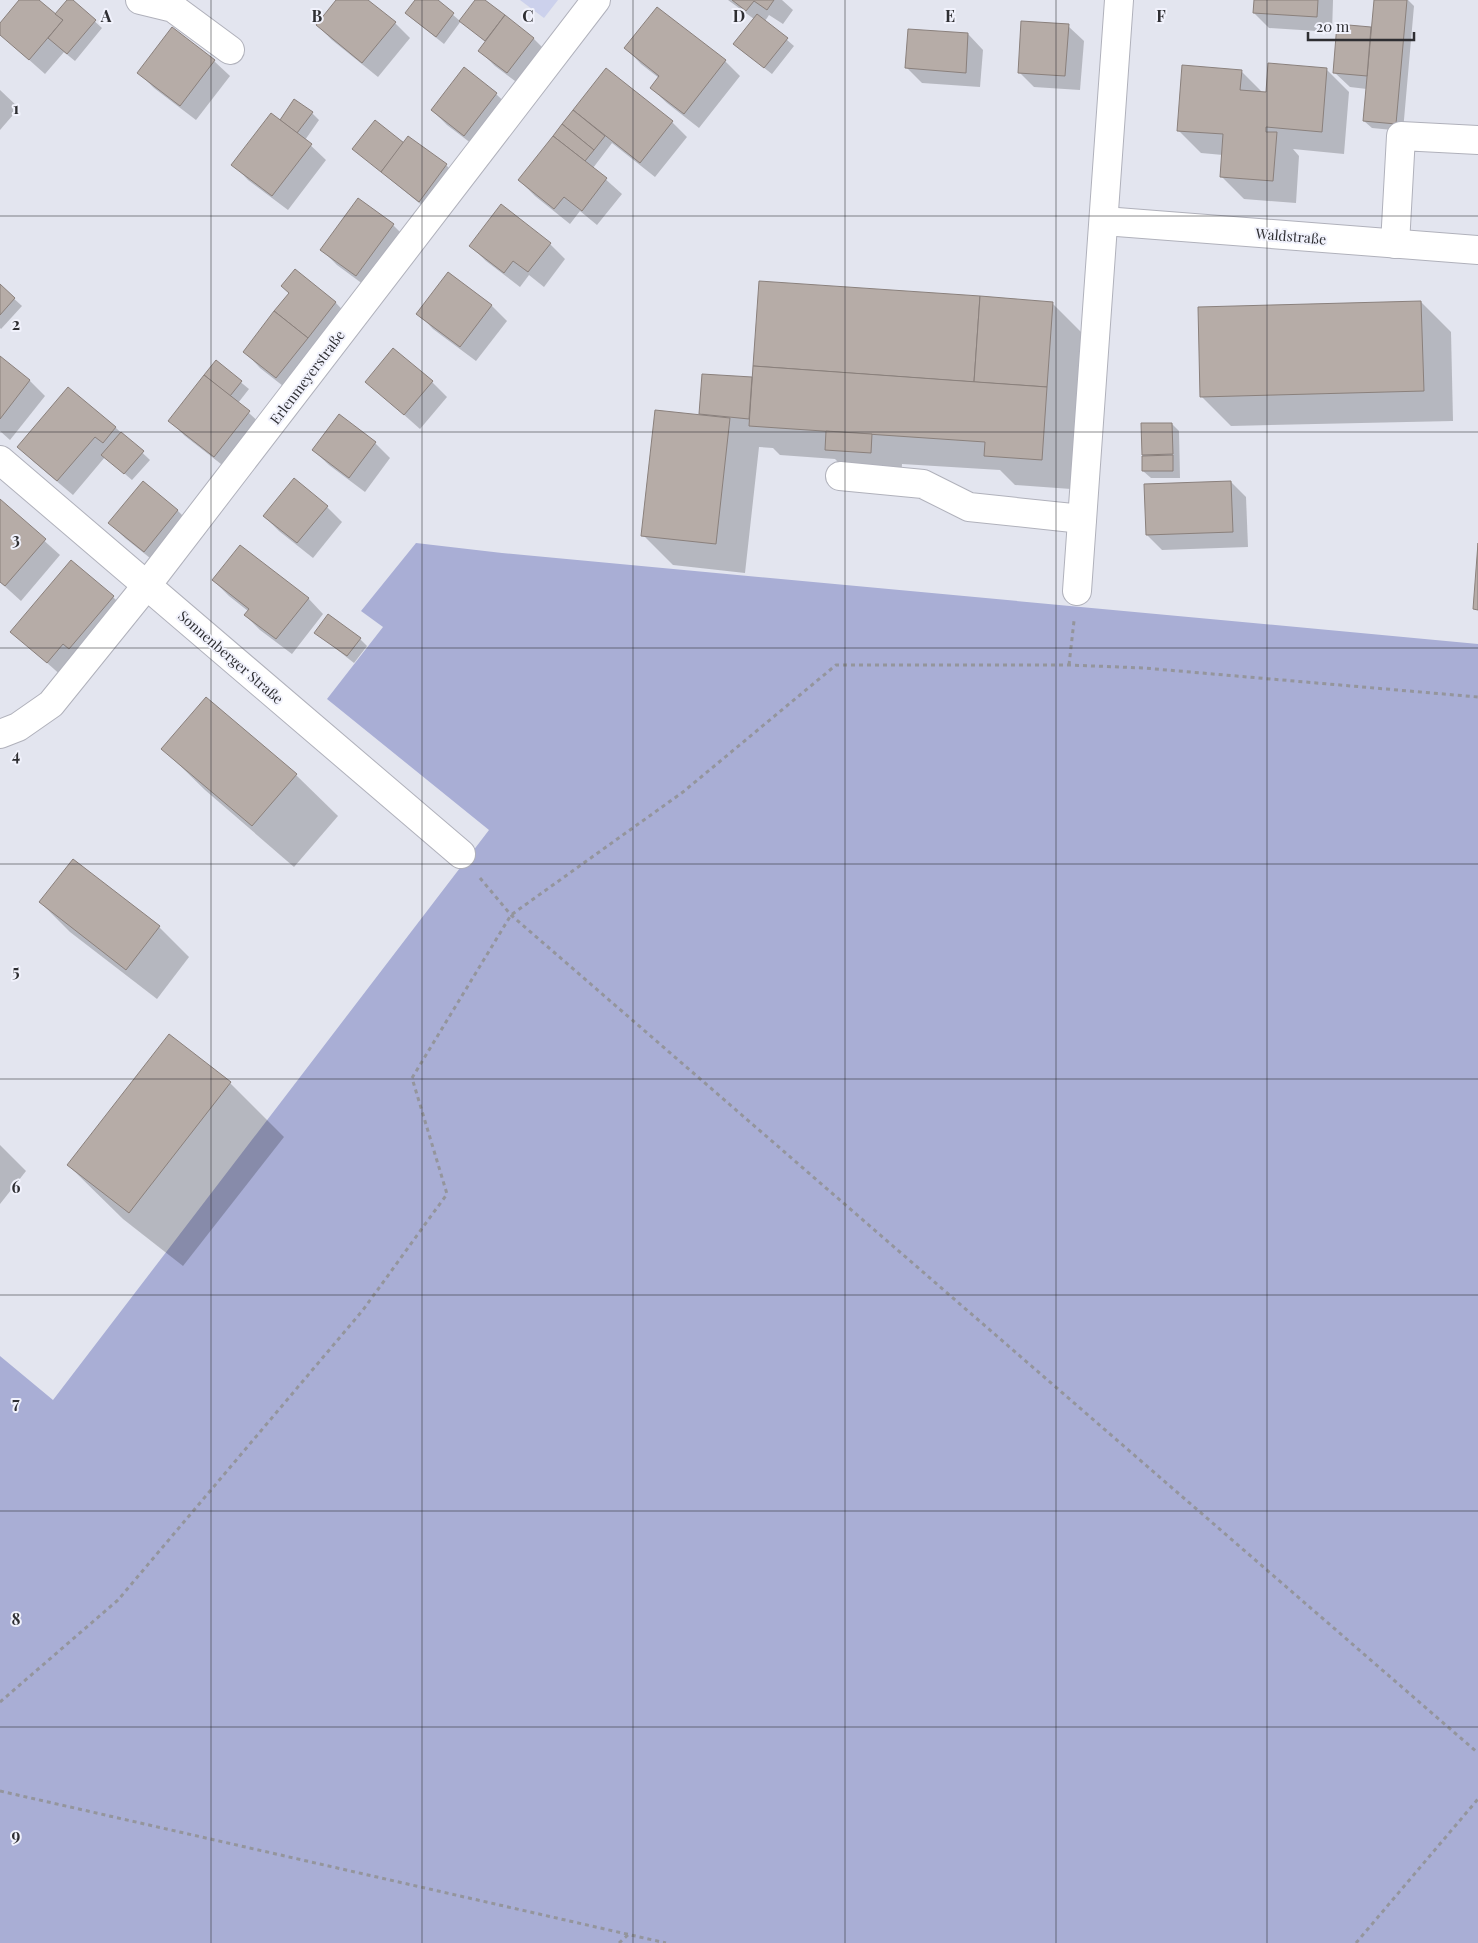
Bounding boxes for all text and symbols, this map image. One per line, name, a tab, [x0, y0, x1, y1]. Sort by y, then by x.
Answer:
text: A	[100, 5, 112, 26]
text: B	[312, 5, 323, 26]
text: C	[522, 5, 534, 26]
text: D	[733, 5, 745, 26]
text: E	[945, 5, 955, 26]
text: F	[1156, 5, 1166, 26]
scale bar	[1308, 10, 1414, 42]
text: 20 m	[1316, 16, 1350, 36]
text: 1	[13, 97, 19, 118]
street label: Waldstraße	[1254, 223, 1327, 249]
text: 2	[12, 313, 20, 334]
street label: Erlenmeyerstraße	[265, 326, 349, 428]
text: 3	[12, 528, 20, 549]
street label: Sonnenberger Straße	[174, 606, 288, 708]
text: 4	[12, 744, 20, 765]
text: 5	[12, 960, 20, 981]
text: 6	[12, 1176, 21, 1197]
text: 7	[12, 1392, 20, 1413]
text: 8	[12, 1608, 21, 1629]
text: 9	[12, 1824, 21, 1845]

